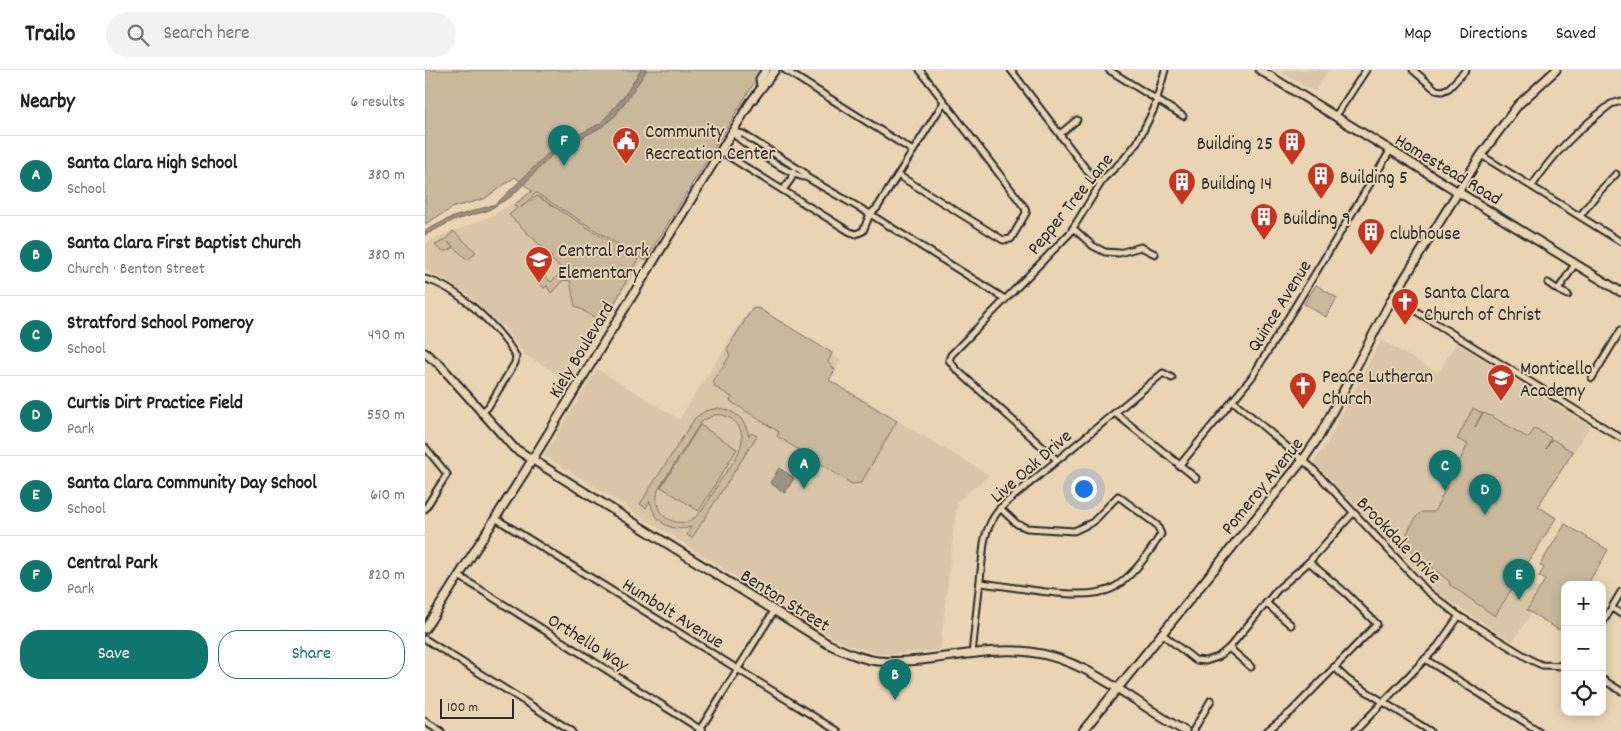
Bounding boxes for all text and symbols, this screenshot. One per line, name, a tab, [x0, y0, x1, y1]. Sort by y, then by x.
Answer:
search box	[106, 12, 456, 57]
text: Trailo	[25, 18, 76, 52]
icon: search	[124, 21, 152, 49]
text: Search here	[164, 21, 249, 48]
text: Map	[1404, 22, 1431, 47]
text: Directions	[1459, 22, 1528, 47]
text: Saved	[1556, 22, 1596, 47]
text: Nearby	[20, 88, 75, 118]
text: 6 results	[350, 91, 405, 114]
place label: Community Recreation Center	[645, 120, 776, 169]
pin: F	[548, 125, 580, 166]
public building icon: Community Recreation Center	[611, 126, 641, 165]
building icon: Building 25	[1277, 127, 1307, 166]
street label: Homestead Road	[1389, 128, 1506, 214]
place label: Building 25	[1197, 132, 1273, 159]
street label: Pepper Tree Lane	[1022, 149, 1121, 262]
text: Santa Clara High School	[67, 151, 237, 178]
building icon: Building 5	[1306, 161, 1336, 200]
text: A	[32, 164, 40, 187]
text: 380 m	[368, 164, 405, 187]
place label: Building 5	[1340, 166, 1408, 193]
building icon: Building 14	[1167, 167, 1197, 206]
place label: Building 14	[1201, 172, 1272, 199]
text: School	[67, 178, 106, 201]
building icon: Building 9	[1249, 202, 1279, 241]
place label: Building 9	[1283, 207, 1351, 234]
building icon: clubhouse	[1356, 217, 1386, 256]
place label: clubhouse	[1390, 222, 1460, 249]
text: Santa Clara First Baptist Church	[67, 231, 301, 258]
place label: Central Park Elementary	[558, 239, 649, 288]
text: B	[32, 244, 40, 267]
text: 380 m	[368, 244, 405, 267]
school or university icon: Central Park Elementary	[524, 245, 554, 284]
street label: Quince Avenue	[1242, 256, 1320, 358]
text: Church · Benton Street	[67, 258, 205, 281]
place label: Santa Clara Church of Christ	[1424, 281, 1541, 330]
church icon: Santa Clara Church of Christ	[1390, 287, 1420, 326]
street label: Kiely Boulevard	[543, 297, 623, 404]
text: Stratford School Pomeroy	[67, 311, 253, 338]
text: C	[32, 324, 40, 347]
text: 490 m	[368, 324, 405, 347]
text: School	[67, 338, 106, 361]
place label: Monticello Academy	[1520, 357, 1592, 406]
school or university icon: Monticello Academy	[1486, 363, 1516, 402]
place label: Peace Lutheran Church	[1322, 365, 1433, 414]
church icon: Peace Lutheran Church	[1288, 371, 1318, 410]
text: Curtis Dirt Practice Field	[67, 391, 243, 418]
text: D	[32, 404, 40, 427]
text: 550 m	[367, 404, 405, 427]
text: Park	[67, 418, 94, 441]
street label: Live Oak Drive	[986, 424, 1079, 511]
street label: Pomeroy Avenue	[1216, 433, 1311, 542]
pin: A	[788, 448, 820, 489]
pin: C	[1429, 450, 1461, 491]
text: Santa Clara Community Day School	[67, 471, 317, 498]
pin: D	[1469, 474, 1501, 515]
your location	[1071, 476, 1097, 502]
text: E	[32, 484, 40, 507]
text: 610 m	[370, 484, 405, 507]
street label: Brookdale Drive	[1349, 492, 1446, 591]
text: School	[67, 498, 106, 521]
text: Central Park	[67, 551, 158, 578]
pin: E	[1503, 559, 1535, 600]
text: F	[32, 564, 40, 587]
text: 820 m	[368, 564, 405, 587]
street label: Benton Street	[734, 564, 834, 640]
street label: Humbolt Avenue	[616, 573, 728, 657]
text: Park	[67, 578, 94, 601]
map controls	[1561, 581, 1606, 716]
button: +	[1561, 581, 1606, 626]
street label: Orthello Way	[541, 608, 633, 680]
button: −	[1561, 626, 1606, 671]
button: Save	[20, 630, 208, 679]
button: Share	[218, 630, 405, 679]
pin: B	[879, 659, 911, 700]
button: locate	[1561, 671, 1606, 716]
scale bar	[440, 696, 514, 719]
text: 100 m	[447, 698, 478, 718]

